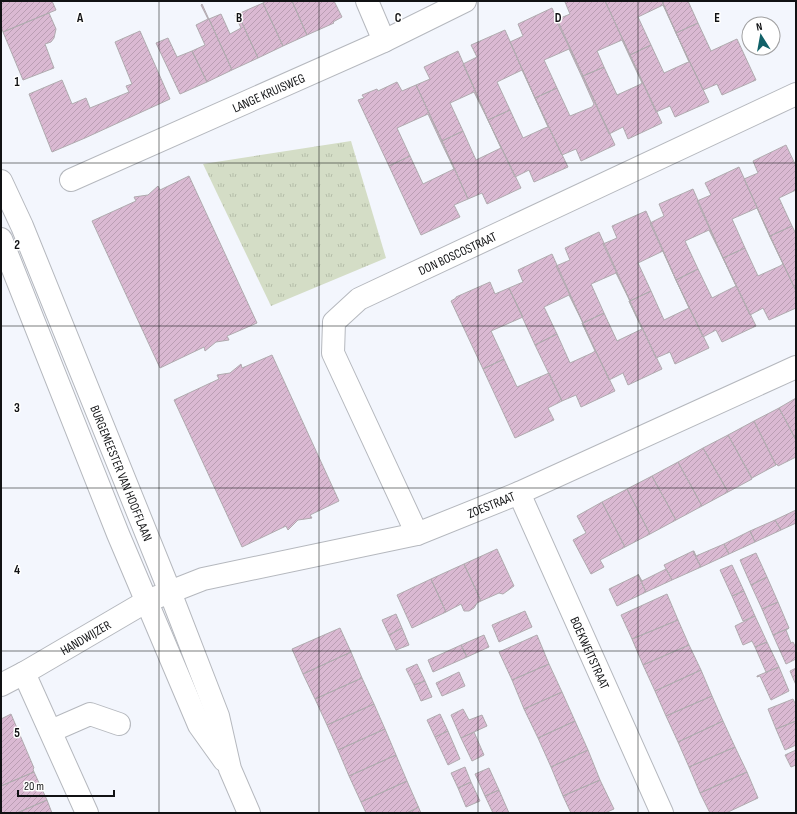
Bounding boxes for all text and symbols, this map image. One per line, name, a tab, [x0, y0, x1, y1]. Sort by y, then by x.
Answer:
text: A	[76, 10, 84, 26]
text: B	[236, 10, 242, 26]
text: C	[395, 10, 402, 26]
text: D	[555, 10, 562, 26]
text: E	[714, 10, 720, 26]
north arrow	[741, 16, 781, 56]
text: N	[755, 20, 763, 34]
street label: LANGE KRUISWEG	[230, 70, 308, 116]
text: 1	[14, 74, 20, 90]
street label: DON BOSCOSTRAAT	[416, 229, 499, 279]
text: 2	[14, 237, 20, 253]
text: 3	[14, 400, 20, 416]
street label: BURGEMEESTER VAN HOOFFLAAN	[86, 403, 156, 544]
street label: ZOESTRAAT	[465, 489, 517, 522]
text: 4	[14, 562, 20, 578]
street label: BOEKWEITSTRAAT	[566, 614, 613, 692]
street label: HANDWIJZER	[58, 617, 114, 659]
text: 5	[14, 725, 20, 741]
scale bar	[18, 772, 114, 798]
text: 20 m	[24, 779, 44, 794]

